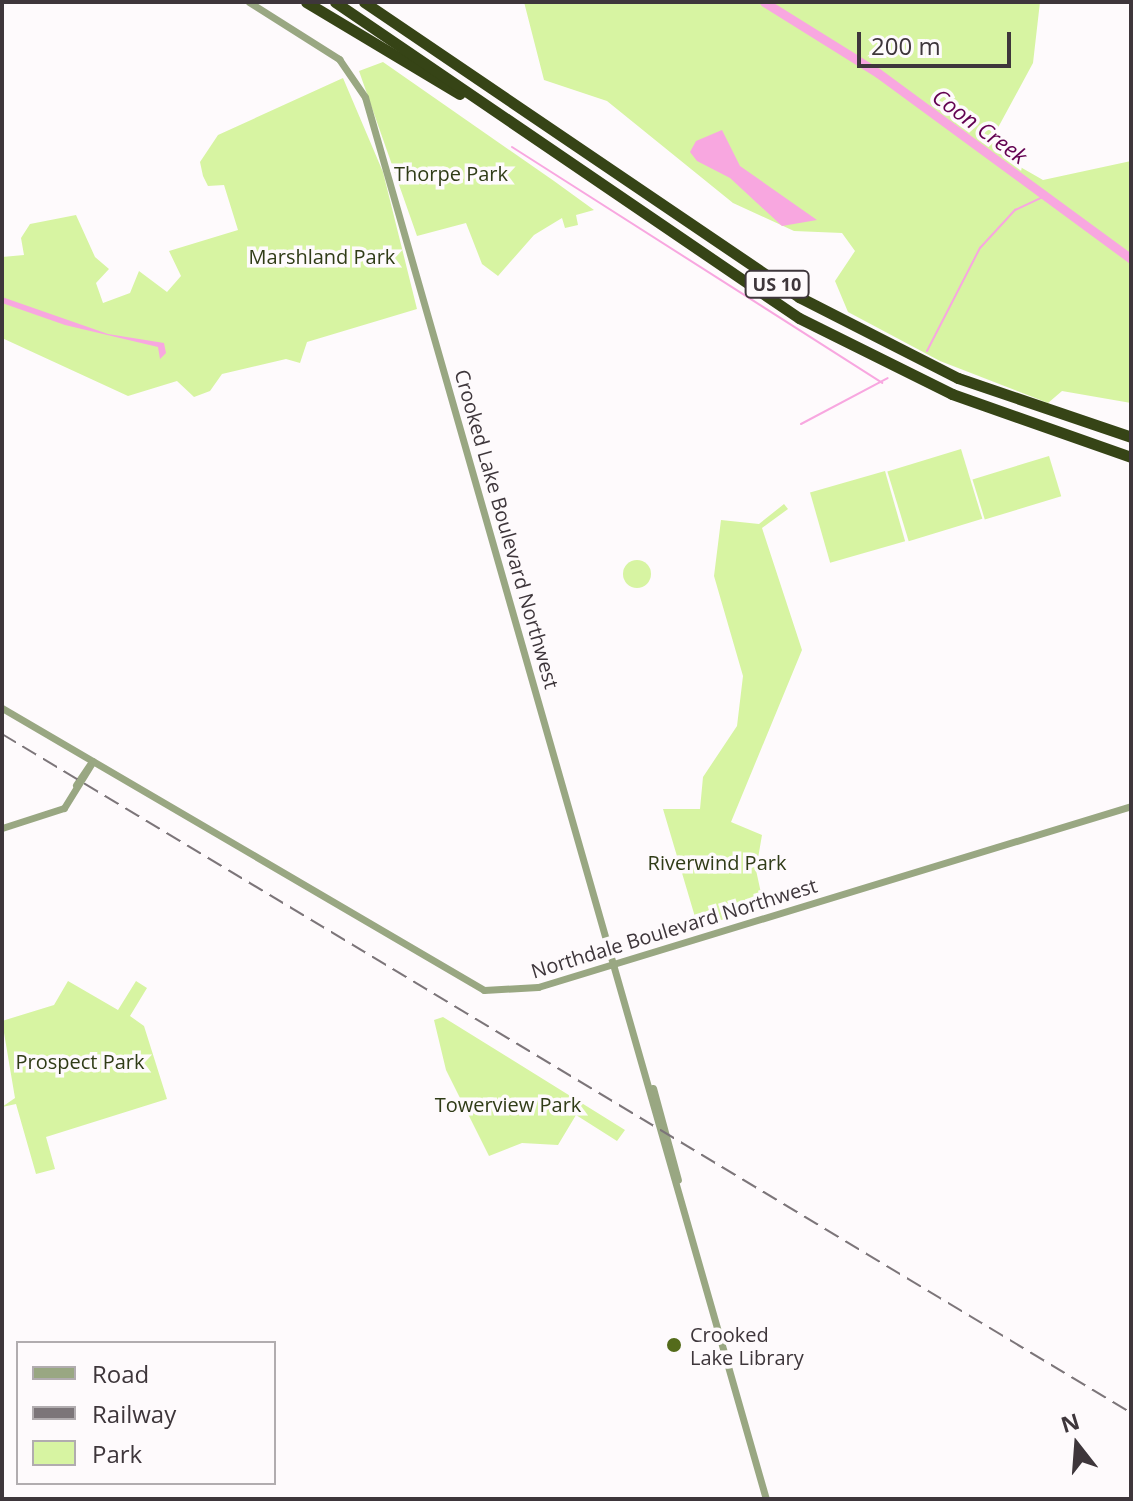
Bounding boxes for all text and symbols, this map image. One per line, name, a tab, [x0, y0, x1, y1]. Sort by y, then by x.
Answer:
scale bar	[861, 16, 1015, 66]
text: 200 m	[871, 29, 941, 62]
water label: Coon Creek	[928, 83, 1032, 169]
park label: Thorpe Park	[394, 161, 508, 185]
park label: Marshland Park	[249, 244, 395, 268]
road number: US 10	[743, 270, 811, 298]
street label: Crooked Lake Boulevard Northwest	[450, 367, 564, 691]
park label: Riverwind Park	[648, 850, 786, 874]
street label: Northdale Boulevard Northwest	[528, 873, 820, 983]
park label: Prospect Park	[16, 1049, 144, 1073]
park label: Towerview Park	[435, 1092, 581, 1116]
place label: Crooked Lake Library	[690, 1322, 804, 1369]
marker: Crooked Lake Library	[665, 1336, 683, 1354]
legend	[16, 1341, 276, 1485]
text: Road	[92, 1357, 149, 1390]
text: Railway	[92, 1397, 176, 1430]
north arrow	[1037, 1405, 1117, 1485]
text: N	[1057, 1405, 1083, 1439]
text: Park	[92, 1437, 142, 1470]

